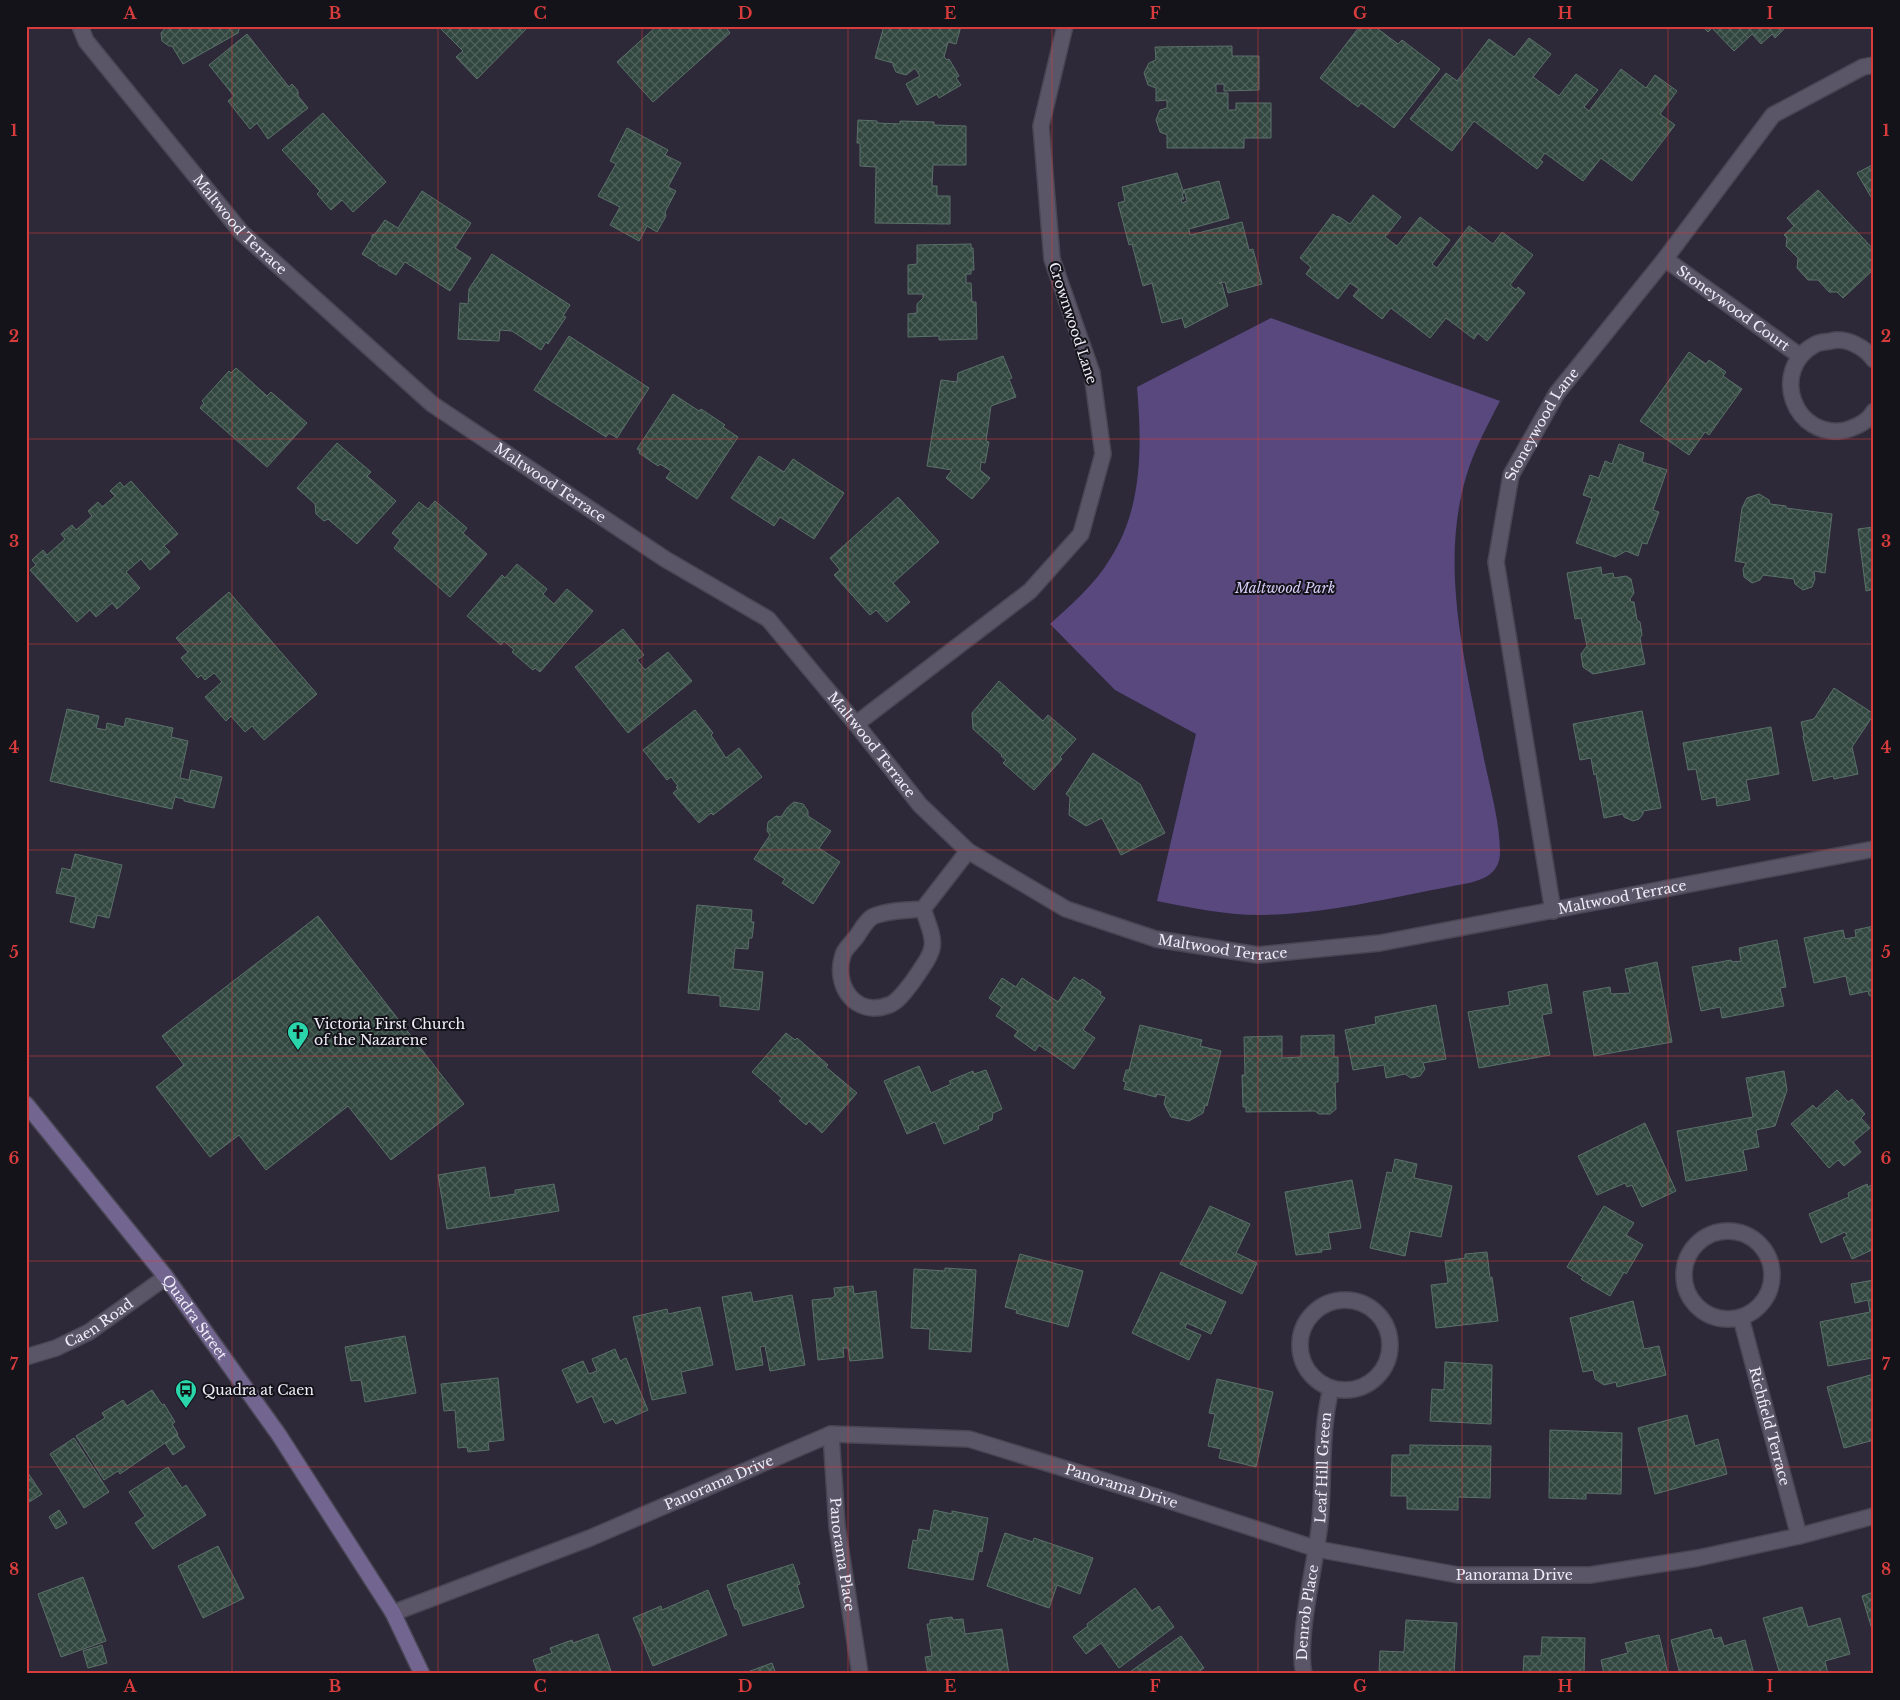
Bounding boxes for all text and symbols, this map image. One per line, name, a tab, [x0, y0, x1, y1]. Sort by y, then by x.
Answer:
text: A	[123, 3, 138, 23]
text: B	[329, 3, 342, 23]
text: C	[533, 3, 547, 23]
text: D	[738, 3, 752, 23]
text: E	[944, 3, 956, 23]
text: F	[1149, 3, 1161, 23]
text: G	[1353, 3, 1367, 23]
text: H	[1557, 3, 1573, 23]
text: I	[1767, 3, 1774, 23]
text: 1	[11, 120, 18, 140]
text: 1	[1883, 120, 1890, 140]
street label: Maltwood Terrace	[189, 171, 291, 278]
street label: Crownwood Lane	[1045, 260, 1101, 386]
street label: Stoneywood Court	[1673, 261, 1794, 355]
text: 2	[9, 326, 19, 346]
text: 2	[1881, 326, 1891, 346]
street label: Stoneywood Lane	[1501, 364, 1583, 482]
street label: Maltwood Terrace	[491, 439, 609, 526]
text: 3	[9, 531, 19, 551]
text: 3	[1881, 531, 1891, 551]
park label: Maltwood Park	[1234, 579, 1335, 597]
street label: Maltwood Terrace	[824, 688, 919, 801]
text: 4	[9, 737, 19, 757]
text: 4	[1881, 737, 1891, 757]
street label: Maltwood Terrace	[1556, 876, 1688, 918]
street label: Maltwood Terrace	[1157, 930, 1288, 964]
text: 5	[9, 942, 19, 962]
text: 5	[1881, 942, 1891, 962]
place label: Victoria First Church of the Nazarene	[313, 1015, 465, 1049]
church icon: Victoria First Church of the Nazarene	[286, 1020, 310, 1051]
text: 6	[9, 1148, 20, 1168]
text: 6	[1881, 1148, 1892, 1168]
street label: Quadra Street	[158, 1271, 232, 1364]
street label: Caen Road	[62, 1294, 137, 1351]
text: 7	[10, 1354, 19, 1374]
text: 7	[1882, 1354, 1891, 1374]
street label: Richfield Terrace	[1745, 1365, 1794, 1488]
bus stop icon: Quadra at Caen	[174, 1378, 198, 1409]
place label: Quadra at Caen	[202, 1381, 314, 1399]
street label: Leaf Hill Green	[1311, 1411, 1335, 1524]
street label: Panorama Drive	[661, 1451, 776, 1514]
street label: Panorama Drive	[1063, 1460, 1180, 1512]
street label: Panorama Place	[826, 1497, 859, 1612]
text: 8	[9, 1559, 19, 1579]
text: 8	[1881, 1559, 1891, 1579]
street label: Denrob Place	[1293, 1563, 1322, 1660]
street label: Panorama Drive	[1456, 1566, 1573, 1584]
text: A	[123, 1676, 138, 1696]
text: B	[329, 1676, 342, 1696]
text: C	[533, 1676, 547, 1696]
text: D	[738, 1676, 752, 1696]
text: E	[944, 1676, 956, 1696]
text: F	[1149, 1676, 1161, 1696]
text: G	[1353, 1676, 1367, 1696]
text: H	[1557, 1676, 1573, 1696]
text: I	[1767, 1676, 1774, 1696]

